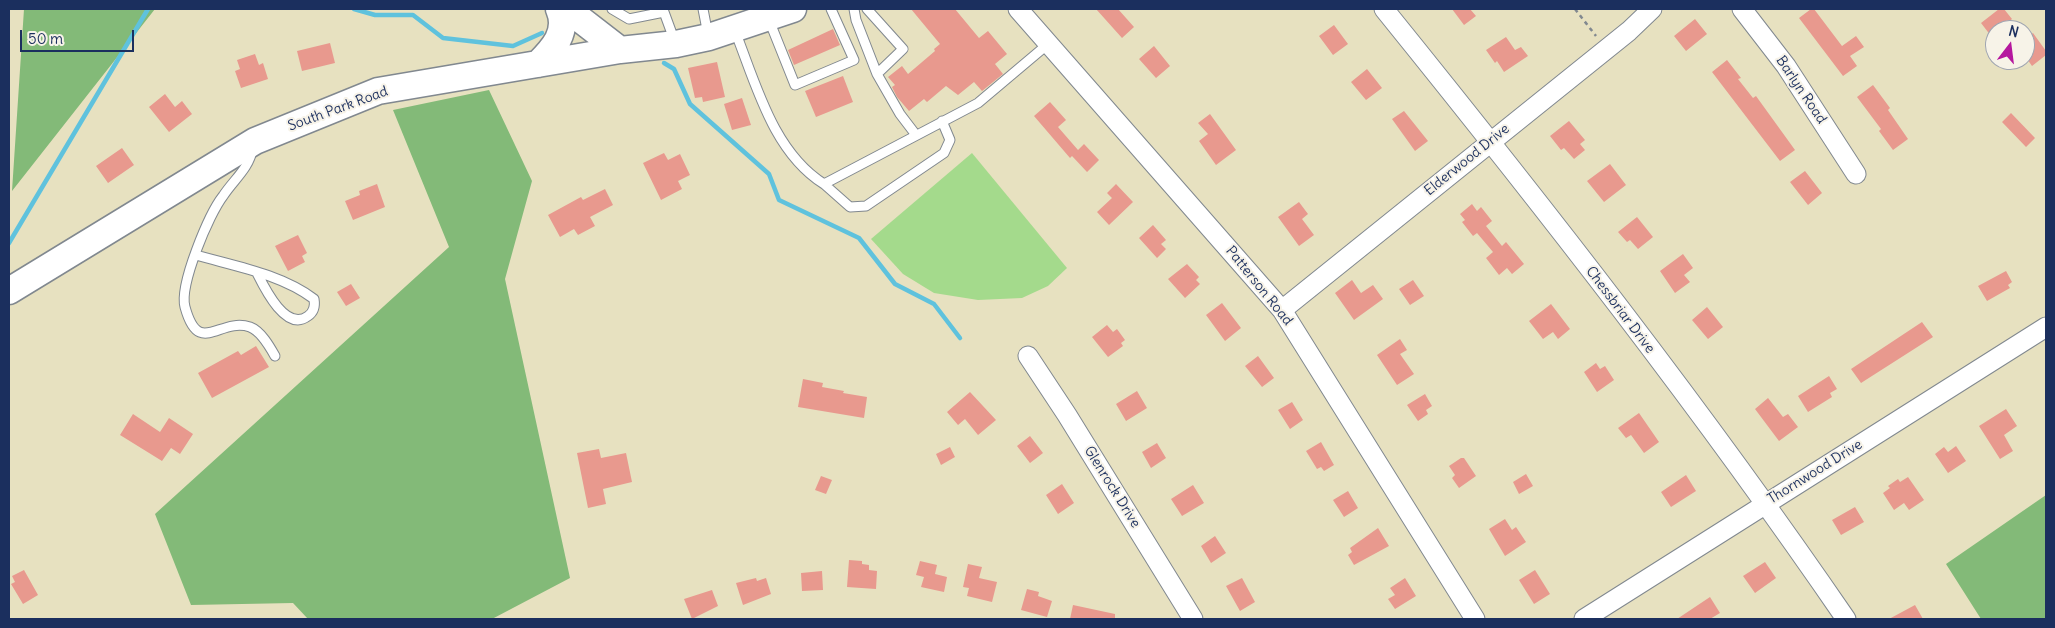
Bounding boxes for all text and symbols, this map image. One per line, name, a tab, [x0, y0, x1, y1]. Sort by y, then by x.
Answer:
scale bar	[22, 20, 136, 52]
north arrow	[1985, 20, 2035, 70]
text: N	[2007, 22, 2021, 41]
text: 50 m	[28, 29, 63, 48]
street label: Barlyn Road	[1772, 53, 1830, 127]
street label: South Park Road	[286, 83, 390, 135]
street label: Elderwood Drive	[1421, 121, 1513, 199]
street label: Patterson Road	[1222, 243, 1296, 329]
street label: Chessbriar Drive	[1582, 263, 1658, 357]
street label: Thornwood Drive	[1765, 436, 1865, 508]
street label: Glenrock Drive	[1080, 443, 1144, 531]

